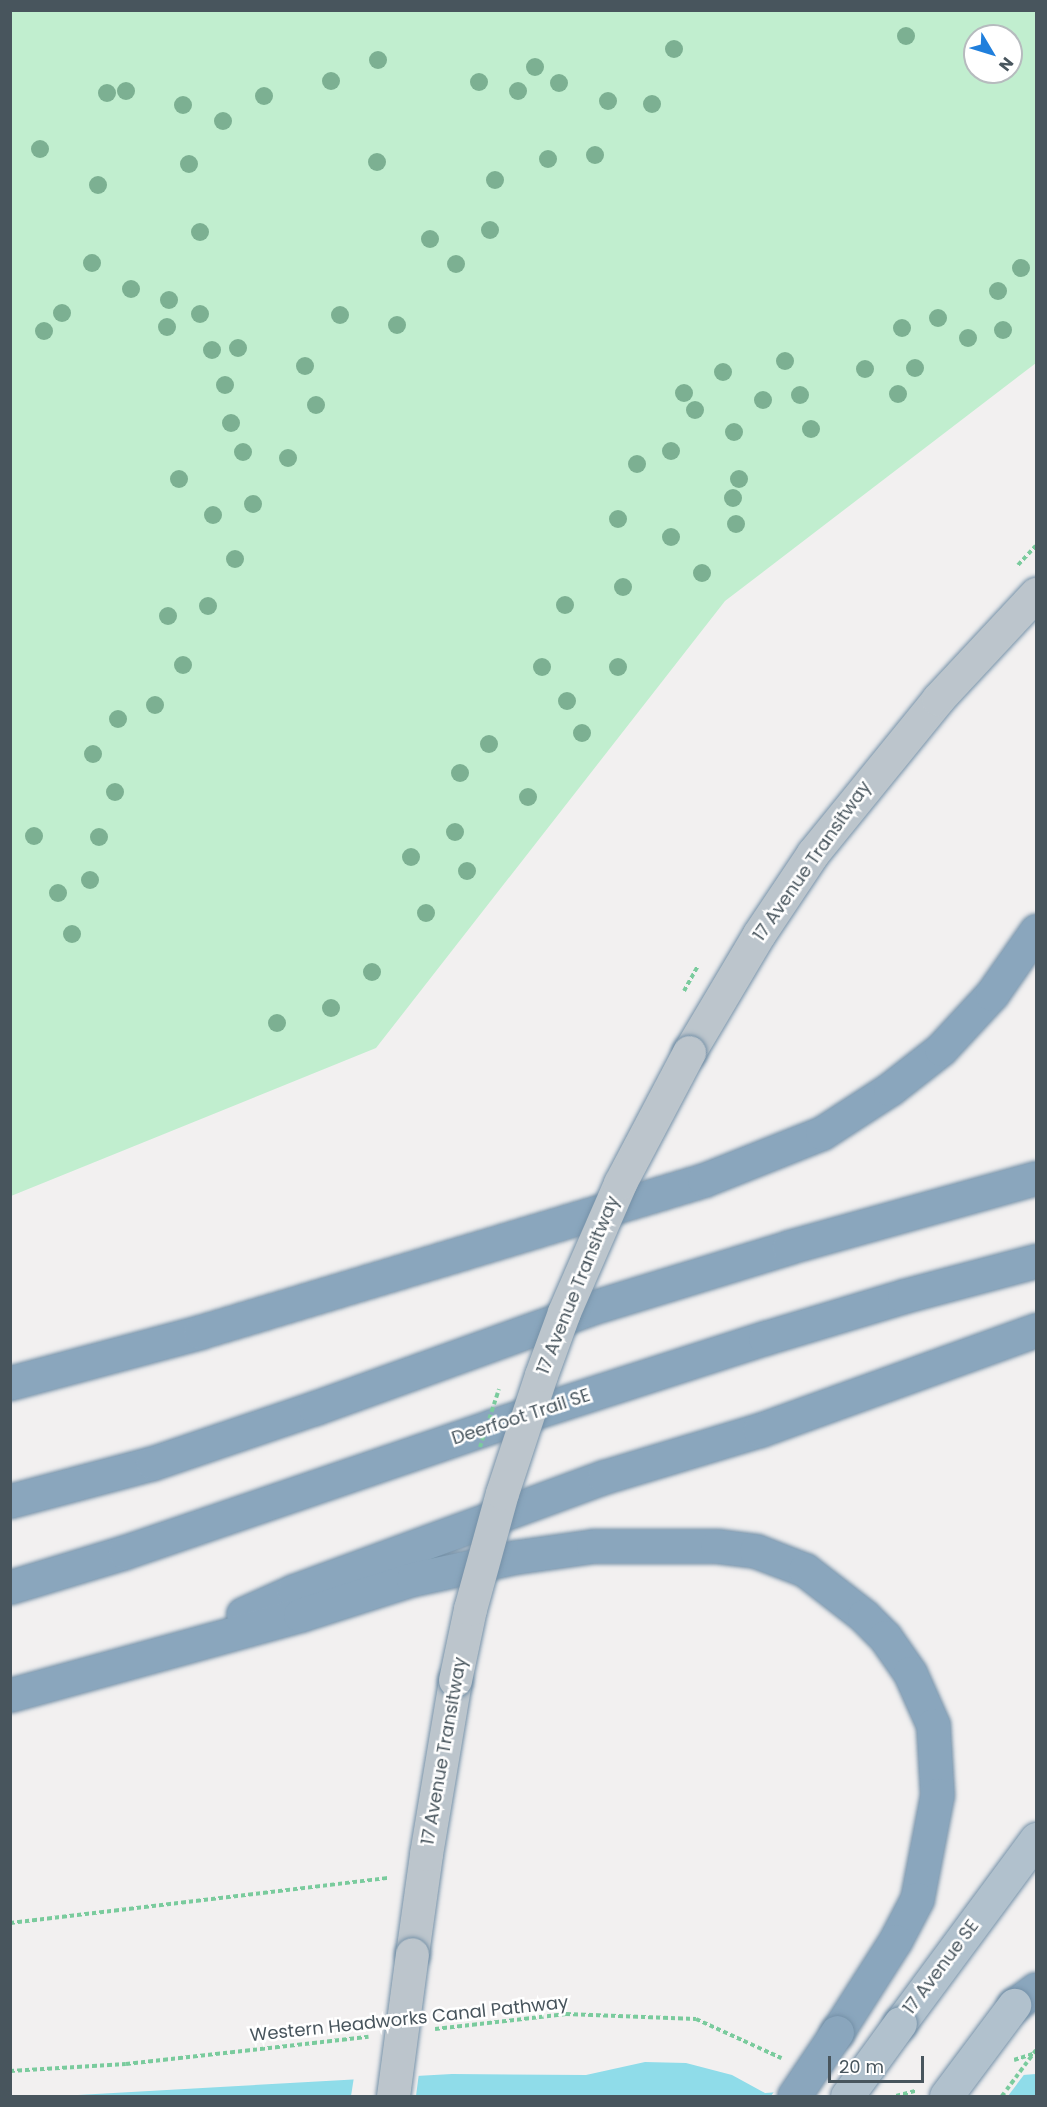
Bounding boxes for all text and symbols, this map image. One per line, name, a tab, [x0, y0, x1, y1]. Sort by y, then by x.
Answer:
north arrow	[963, 24, 1023, 84]
text: N	[993, 52, 1019, 76]
street label: 17 Avenue Transitway	[749, 777, 875, 945]
street label: 17 Avenue Transitway	[532, 1193, 624, 1377]
street label: Deerfoot Trail SE	[449, 1384, 593, 1450]
street label: 17 Avenue Transitway	[417, 1655, 471, 1847]
street label: 17 Avenue SE	[898, 1916, 984, 2018]
street label: Western Headworks Canal Pathway	[249, 1992, 569, 2046]
scale bar	[831, 2044, 927, 2082]
text: 20 m	[839, 2054, 884, 2079]

